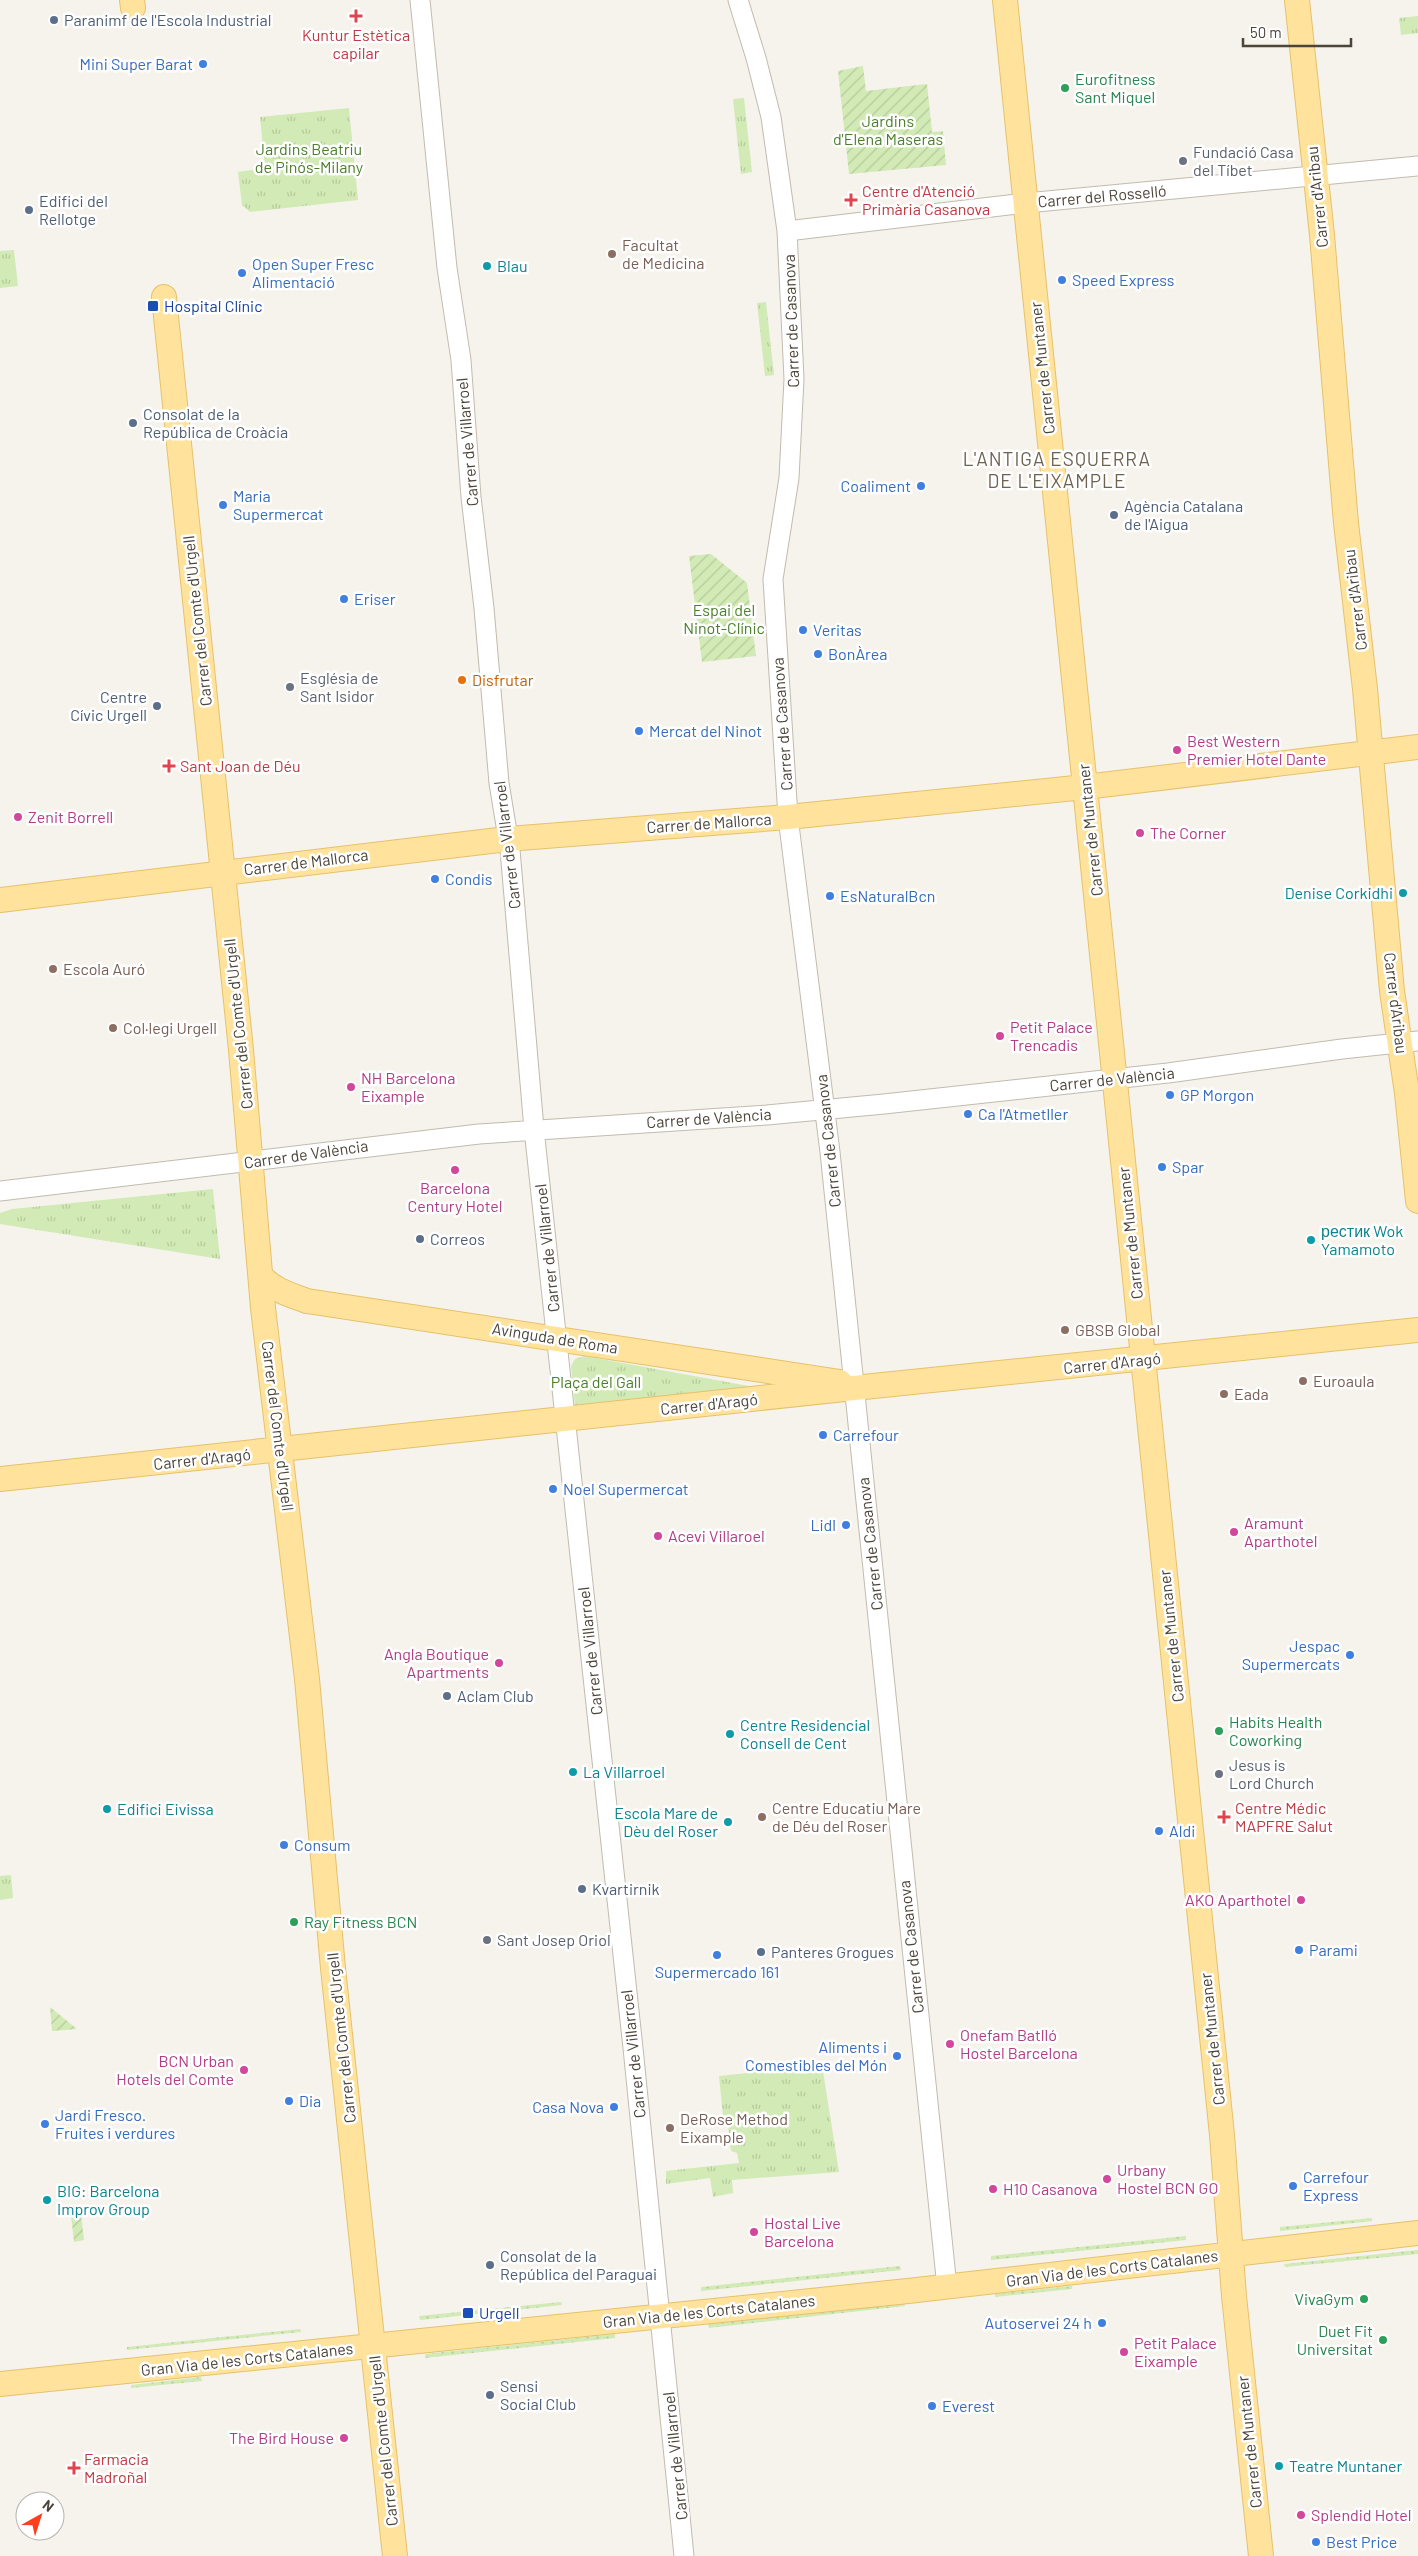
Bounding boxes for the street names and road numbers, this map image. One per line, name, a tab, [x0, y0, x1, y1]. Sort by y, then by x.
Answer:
street label: Carrer d'Aribau	[1302, 145, 1331, 249]
street label: Carrer del Rosselló	[1037, 180, 1167, 211]
street label: Carrer de Casanova	[779, 254, 802, 388]
street label: Carrer de Muntaner	[1025, 301, 1058, 435]
street label: Carrer de Villarroel	[451, 377, 482, 507]
street label: Carrer del Comte d'Urgell	[178, 535, 215, 707]
street label: Carrer d'Aribau	[1339, 548, 1370, 652]
street label: Carrer de Casanova	[767, 657, 796, 791]
street label: Carrer de Muntaner	[1073, 763, 1106, 897]
street label: Carrer de Villarroel	[489, 780, 524, 910]
street label: Carrer de Mallorca	[646, 809, 772, 836]
street label: Carrer de Mallorca	[243, 844, 369, 879]
street label: Carrer del Comte d'Urgell	[219, 938, 256, 1110]
street label: Carrer d'Aribau	[1381, 951, 1412, 1055]
street label: Carrer de València	[1049, 1062, 1175, 1095]
street label: Carrer de Casanova	[811, 1074, 844, 1208]
street label: Carrer de València	[646, 1104, 772, 1131]
street label: Carrer de València	[242, 1135, 369, 1172]
street label: Carrer de Muntaner	[1113, 1166, 1146, 1300]
street label: Carrer de Villarroel	[530, 1183, 563, 1313]
street label: Avinguda de Roma	[491, 1318, 619, 1357]
street label: Carrer del Comte d'Urgell	[259, 1340, 298, 1512]
street label: Carrer d'Aragó	[1062, 1348, 1161, 1377]
street label: Carrer d'Aragó	[659, 1389, 758, 1418]
street label: Carrer d'Aragó	[152, 1444, 251, 1473]
street label: Carrer de Casanova	[853, 1477, 886, 1611]
street label: Carrer de Muntaner	[1154, 1569, 1187, 1703]
street label: Carrer de Villarroel	[573, 1586, 606, 1716]
street label: Carrer de Casanova	[894, 1880, 927, 2014]
street label: Carrer del Comte d'Urgell	[322, 1952, 359, 2124]
street label: Carrer de Muntaner	[1195, 1972, 1228, 2106]
street label: Carrer de Villarroel	[616, 1989, 649, 2119]
street label: Gran Via de les Corts Catalanes	[1005, 2245, 1219, 2290]
street label: Gran Via de les Corts Catalanes	[602, 2290, 816, 2331]
street label: Gran Via de les Corts Catalanes	[140, 2338, 354, 2379]
street label: Carrer del Comte d'Urgell	[364, 2355, 401, 2527]
street label: Carrer de Muntaner	[1232, 2375, 1265, 2509]
street label: Carrer de Villarroel	[658, 2391, 691, 2521]

